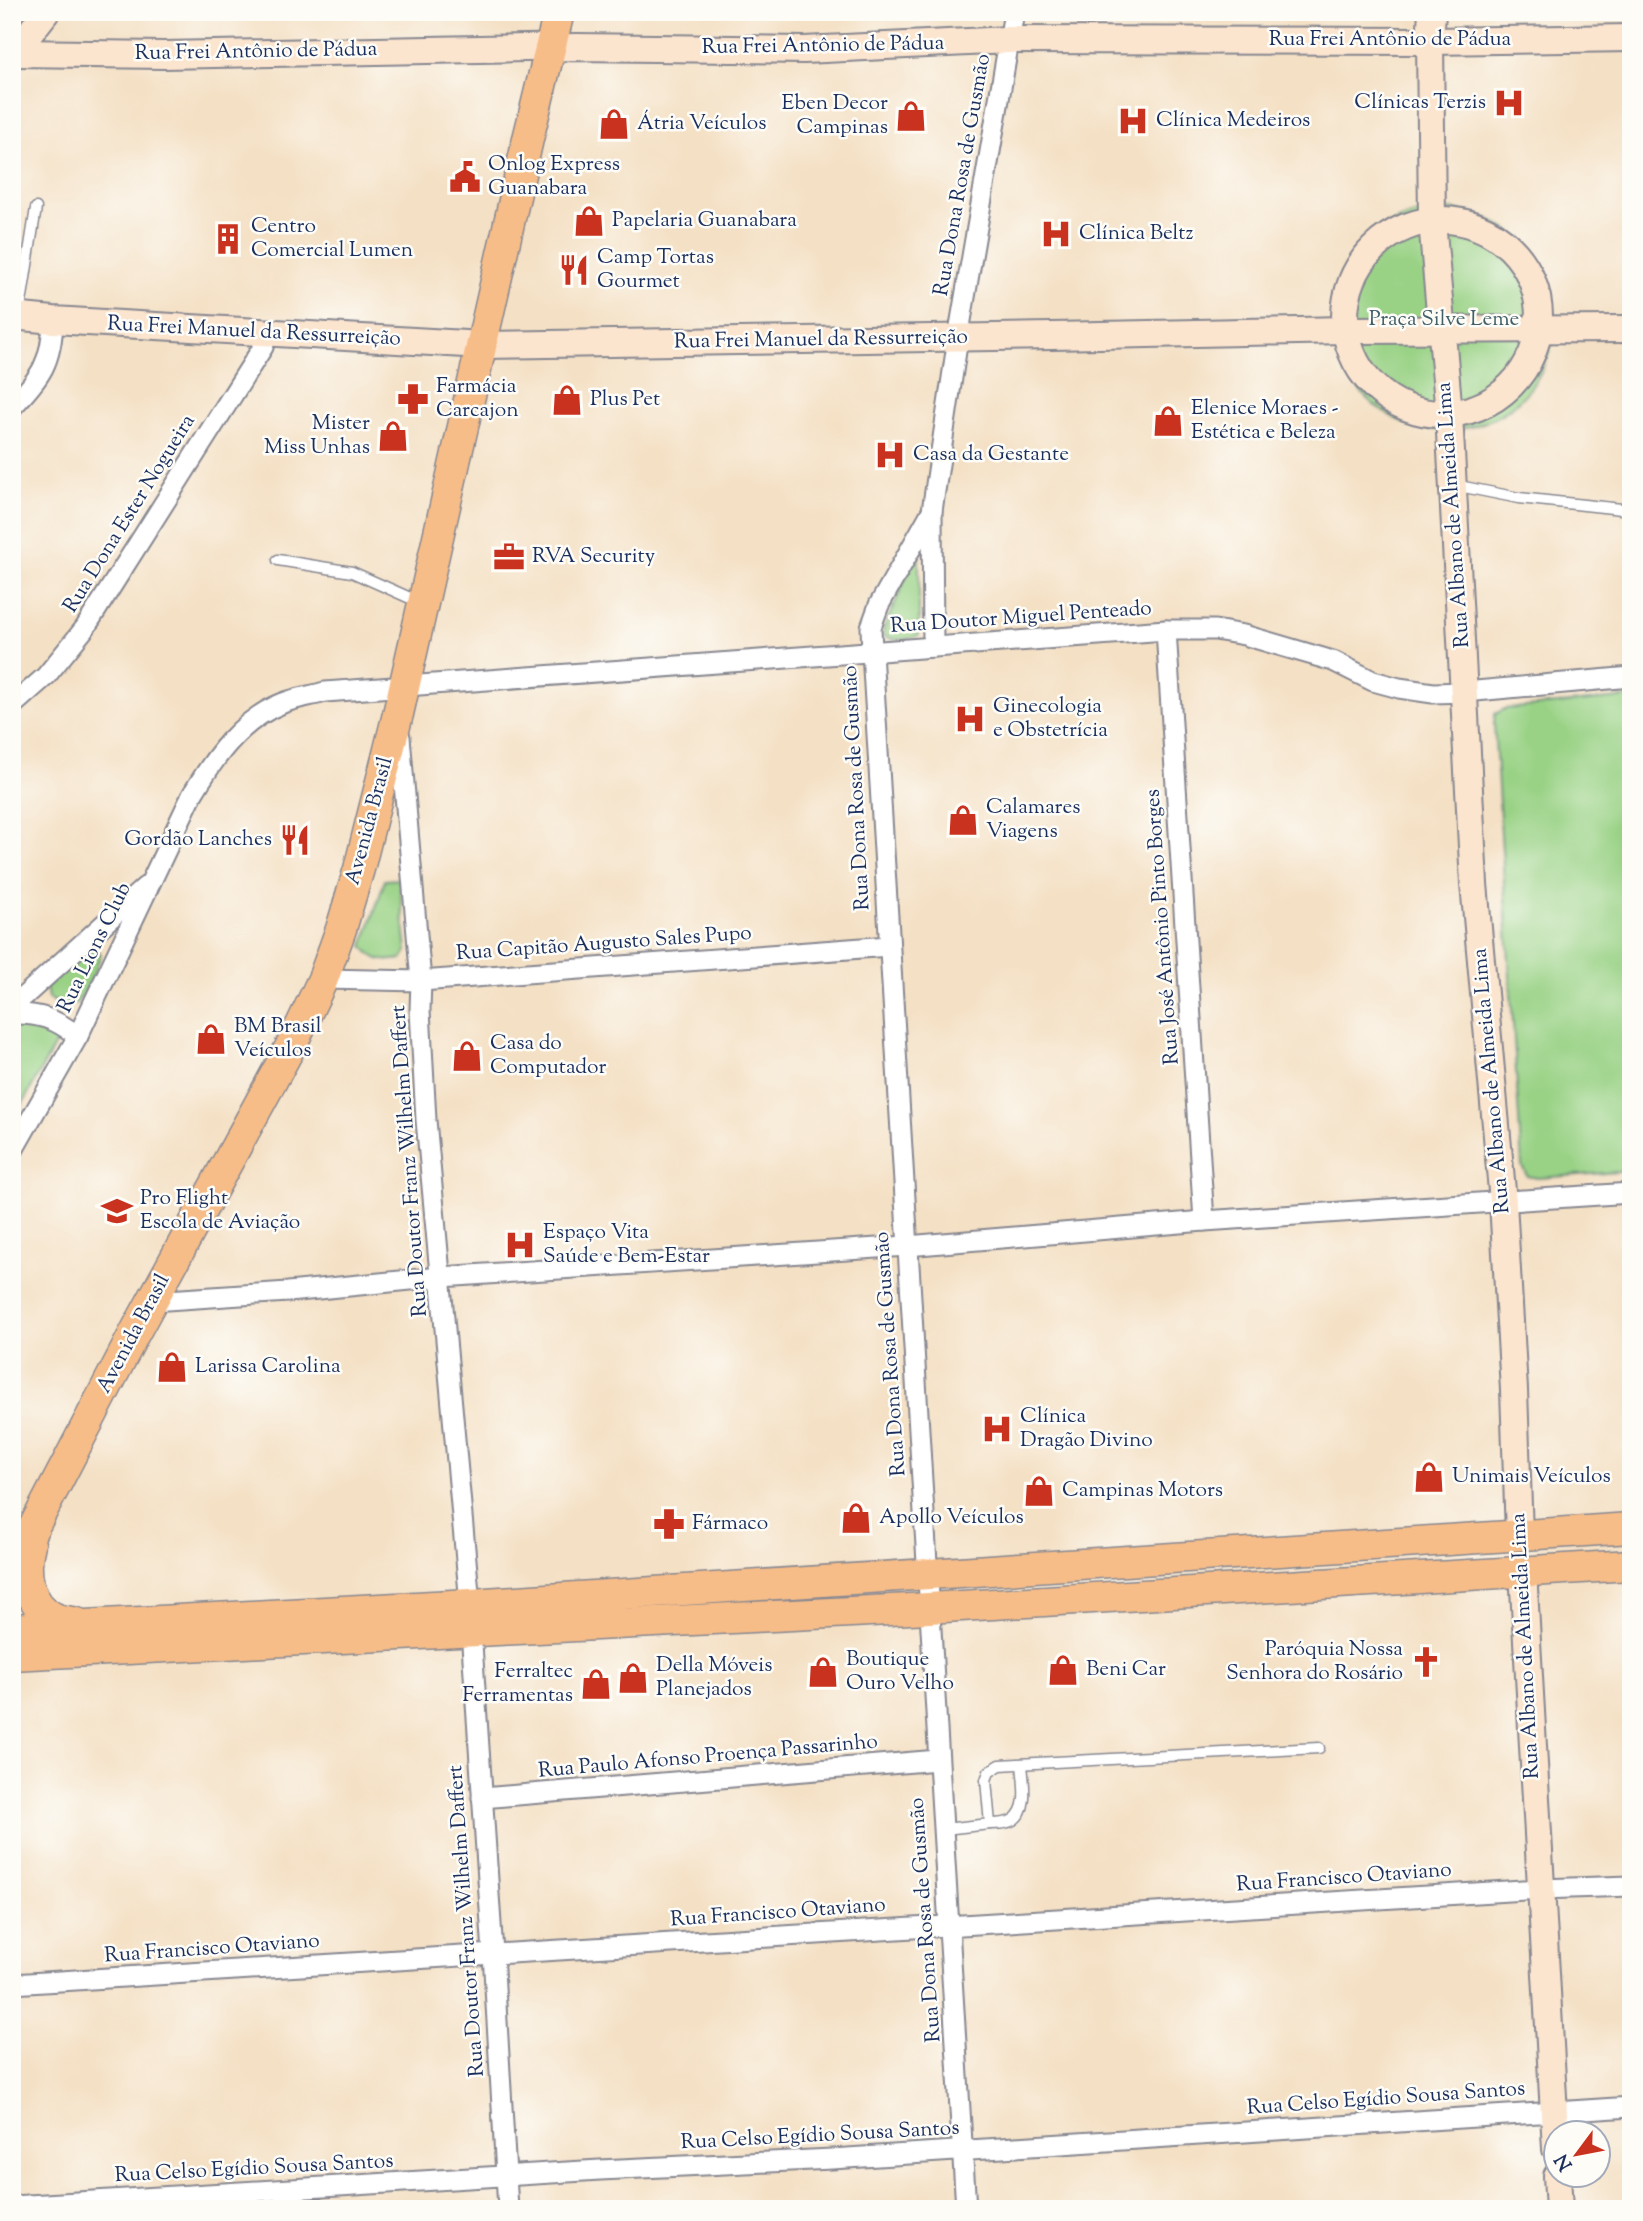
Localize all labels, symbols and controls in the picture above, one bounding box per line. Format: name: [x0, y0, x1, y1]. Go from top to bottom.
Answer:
street label: Rua Frei Antônio de Pádua: [1269, 25, 1512, 55]
street label: Rua Frei Antônio de Pádua: [701, 29, 945, 63]
street label: Rua Frei Antônio de Pádua: [134, 35, 378, 69]
street label: Rua Dona Rosa de Gusmão: [927, 52, 999, 298]
hospital icon: Clínicas Terzis: [1492, 86, 1526, 120]
place label: Clínicas Terzis: [1354, 88, 1486, 118]
place label: Eben Decor Campinas: [782, 89, 888, 143]
shop icon: Eben Decor Campinas: [894, 99, 928, 133]
hospital icon: Clínica Medeiros: [1116, 104, 1150, 138]
place label: Clínica Medeiros: [1156, 106, 1310, 136]
shop icon: Átria Veículos: [597, 107, 631, 141]
place label: Átria Veículos: [637, 109, 767, 139]
place label: Onlog Express Guanabara: [488, 150, 620, 204]
public building icon: Onlog Express Guanabara: [448, 160, 482, 194]
shop icon: Papelaria Guanabara: [572, 204, 606, 238]
place label: Papelaria Guanabara: [612, 206, 797, 236]
place label: Centro Comercial Lumen: [251, 212, 413, 266]
hospital icon: Clínica Beltz: [1039, 217, 1073, 251]
place label: Clínica Beltz: [1079, 219, 1193, 249]
building icon: Centro Comercial Lumen: [211, 222, 245, 256]
place label: Camp Tortas Gourmet: [597, 243, 714, 297]
restaurant icon: Camp Tortas Gourmet: [557, 253, 591, 287]
park label: Praça Silve Leme: [1369, 305, 1519, 335]
street label: Rua Frei Manuel da Ressurreição: [106, 309, 402, 355]
street label: Rua Frei Manuel da Ressurreição: [674, 322, 968, 358]
place label: Farmácia Carcajon: [436, 372, 519, 426]
street label: Rua Albano de Almeida Lima: [1430, 381, 1478, 649]
pharmacy icon: Farmácia Carcajon: [396, 382, 430, 416]
shop icon: Plus Pet: [550, 383, 584, 417]
place label: Plus Pet: [590, 385, 660, 415]
place label: Elenice Moraes - Estética e Beleza: [1191, 394, 1339, 448]
shop icon: Elenice Moraes - Estética e Beleza: [1151, 404, 1185, 438]
street label: Rua Dona Ester Nogueira: [57, 409, 204, 619]
place label: Mister Miss Unhas: [264, 409, 370, 463]
shop icon: Mister Miss Unhas: [376, 419, 410, 453]
hospital icon: Casa da Gestante: [873, 438, 907, 472]
place label: Casa da Gestante: [913, 440, 1069, 470]
office icon: RVA Security: [492, 540, 526, 574]
place label: RVA Security: [532, 542, 656, 572]
street label: Rua Doutor Miguel Penteado: [889, 594, 1153, 642]
street label: Rua Dona Rosa de Gusmão: [836, 665, 878, 911]
place label: Ginecologia e Obstetrícia: [993, 692, 1108, 746]
hospital icon: Ginecologia e Obstetrícia: [953, 702, 987, 736]
street label: Avenida Brasil: [339, 754, 402, 888]
street label: Rua José Antônio Pinto Borges: [1138, 788, 1188, 1066]
place label: Calamares Viagens: [986, 793, 1081, 847]
shop icon: Calamares Viagens: [946, 803, 980, 837]
restaurant icon: Gordão Lanches: [278, 823, 312, 857]
place label: Gordão Lanches: [124, 825, 272, 855]
street label: Rua Lions Club: [50, 878, 140, 1018]
street label: Rua Capitão Augusto Sales Pupo: [455, 919, 753, 969]
street label: Rua Albano de Almeida Lima: [1465, 947, 1519, 1215]
street label: Rua Doutor Franz Wilhelm Daffert: [384, 1004, 436, 1318]
place label: BM Brasil Veículos: [234, 1012, 322, 1066]
shop icon: BM Brasil Veículos: [194, 1022, 228, 1056]
place label: Casa do Computador: [490, 1029, 606, 1083]
shop icon: Casa do Computador: [450, 1039, 484, 1073]
place label: Pro Flight Escola de Aviação: [140, 1184, 300, 1238]
school or university icon: Pro Flight Escola de Aviação: [100, 1194, 134, 1228]
place label: Espaço Vita Saúde e Bem-Estar: [543, 1218, 710, 1272]
hospital icon: Espaço Vita Saúde e Bem-Estar: [503, 1228, 537, 1262]
street label: Rua Dona Rosa de Gusmão: [867, 1231, 915, 1477]
street label: Avenida Brasil: [90, 1269, 178, 1399]
shop icon: Larissa Carolina: [155, 1350, 189, 1384]
place label: Larissa Carolina: [195, 1352, 341, 1382]
place label: Clínica Dragão Divino: [1020, 1402, 1153, 1456]
hospital icon: Clínica Dragão Divino: [980, 1412, 1014, 1446]
shop icon: Unimais Veículos: [1412, 1460, 1446, 1494]
place label: Unimais Veículos: [1452, 1462, 1611, 1492]
shop icon: Campinas Motors: [1022, 1474, 1056, 1508]
place label: Campinas Motors: [1062, 1476, 1223, 1506]
shop icon: Apollo Veículos: [839, 1501, 873, 1535]
place label: Apollo Veículos: [879, 1503, 1024, 1533]
pharmacy icon: Fármaco: [652, 1507, 686, 1541]
place label: Fármaco: [692, 1509, 768, 1539]
street label: Rua Albano de Almeida Lima: [1504, 1512, 1548, 1780]
place label: Paróquia Nossa Senhora do Rosário: [1226, 1635, 1403, 1689]
place label: Boutique Ouro Velho: [846, 1645, 954, 1699]
church icon: Paróquia Nossa Senhora do Rosário: [1409, 1645, 1443, 1679]
place label: Della Móveis Planejados: [656, 1651, 772, 1705]
shop icon: Beni Car: [1046, 1653, 1080, 1687]
shop icon: Boutique Ouro Velho: [806, 1655, 840, 1689]
place label: Beni Car: [1086, 1655, 1166, 1685]
place label: Ferraltec Ferramentas: [462, 1657, 573, 1711]
shop icon: Della Móveis Planejados: [616, 1661, 650, 1695]
shop icon: Ferraltec Ferramentas: [579, 1667, 613, 1701]
street label: Rua Paulo Afonso Proença Passarinho: [537, 1727, 879, 1787]
street label: Rua Doutor Franz Wilhelm Daffert: [441, 1764, 493, 2078]
street label: Rua Dona Rosa de Gusmão: [902, 1797, 950, 2043]
street label: Rua Francisco Otaviano: [1235, 1856, 1453, 1900]
street label: Rua Francisco Otaviano: [669, 1891, 887, 1935]
street label: Rua Francisco Otaviano: [103, 1927, 321, 1971]
street label: Rua Celso Egídio Sousa Santos: [1246, 2074, 1526, 2124]
street label: Rua Celso Egídio Sousa Santos: [680, 2114, 960, 2158]
north arrow: [1542, 2120, 1612, 2190]
street label: Rua Celso Egídio Sousa Santos: [114, 2147, 394, 2191]
text: N: [1549, 2148, 1580, 2175]

